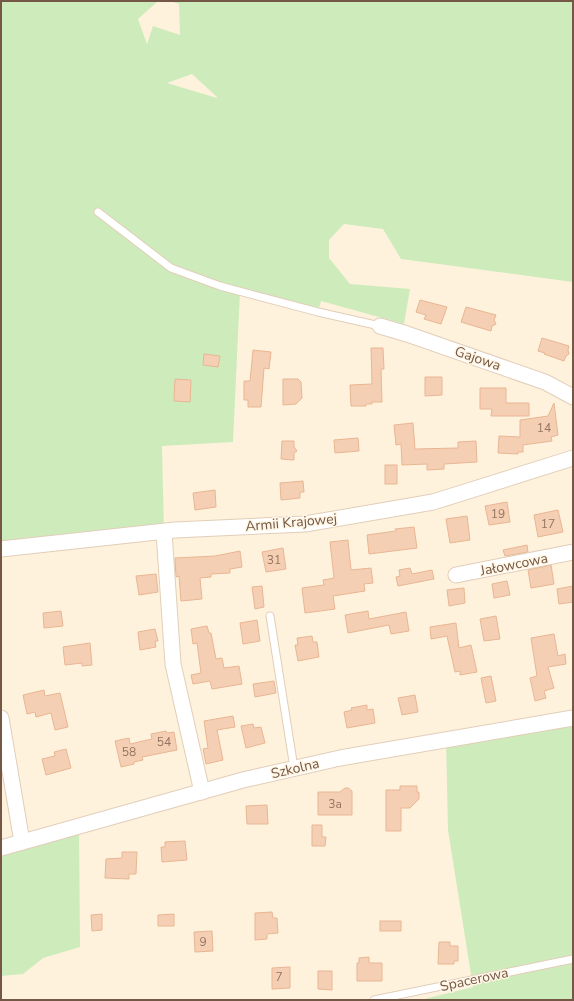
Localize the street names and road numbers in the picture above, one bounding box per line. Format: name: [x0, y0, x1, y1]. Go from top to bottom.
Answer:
street label: Gajowa: [452, 342, 503, 375]
street label: Armii Krajowej: [244, 509, 338, 536]
street label: Jałowcowa: [478, 549, 550, 581]
street label: Szkolna: [269, 754, 321, 783]
street label: Spacerowa: [438, 963, 510, 996]

